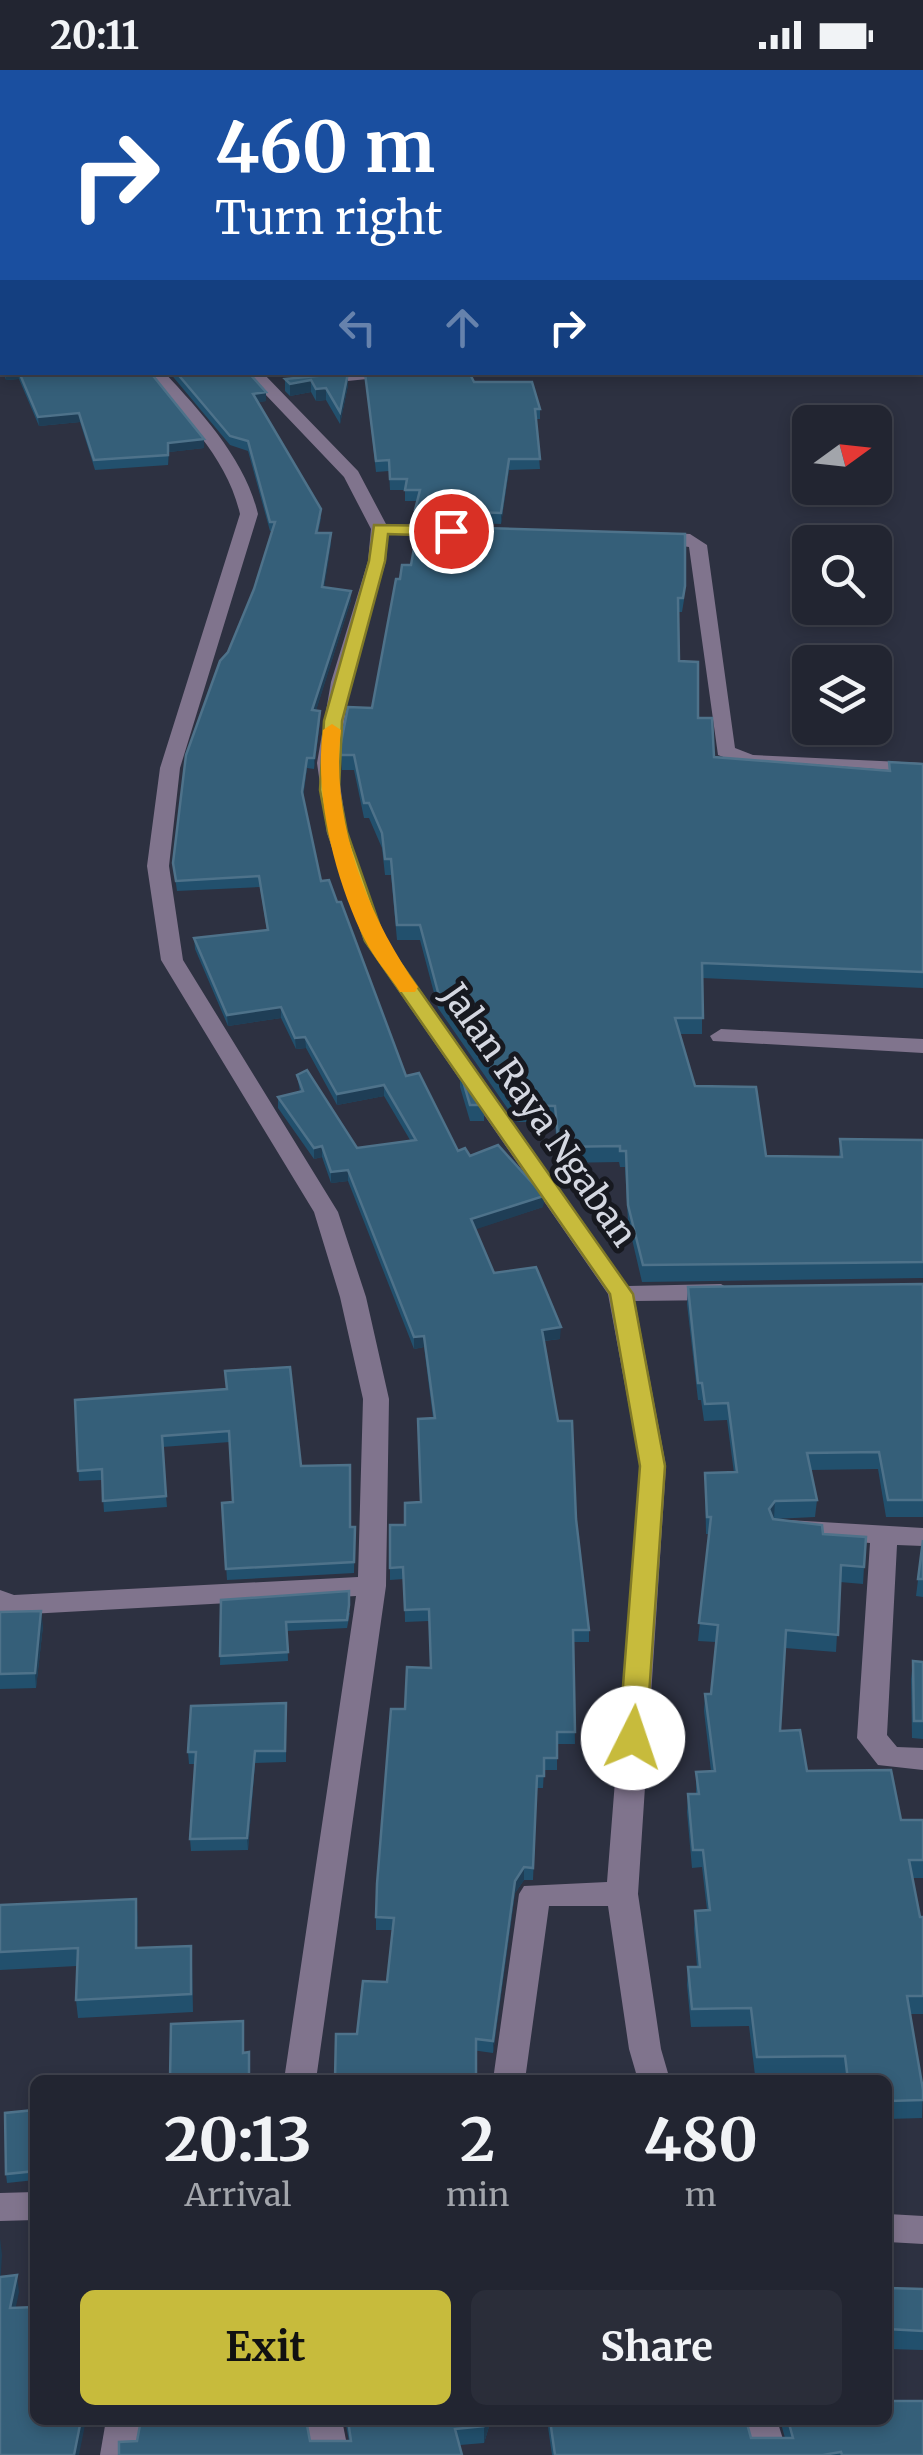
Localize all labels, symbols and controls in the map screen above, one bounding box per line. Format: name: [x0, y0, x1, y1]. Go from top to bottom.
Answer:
text: 20:11: [50, 12, 139, 59]
text: 460 m: [215, 103, 435, 191]
icon: right: [50, 110, 180, 240]
text: Turn right: [215, 190, 443, 246]
icon: left: [330, 300, 385, 355]
icon: ahead: [435, 300, 490, 355]
icon: right: [540, 300, 595, 355]
north arrow: [792, 405, 892, 505]
map controls: [792, 405, 892, 745]
pin: [409, 489, 494, 574]
icon: arrive: [424, 504, 479, 559]
button: search: [792, 525, 892, 625]
button: layers: [792, 645, 892, 745]
street label: Jalan Raya Ngaban: [431, 974, 646, 1255]
position arrow: [581, 1686, 685, 1790]
text: 20:13: [164, 2102, 312, 2177]
text: 2: [460, 2102, 495, 2177]
text: 480: [643, 2102, 758, 2177]
text: Arrival: [185, 2175, 291, 2215]
text: min: [446, 2175, 509, 2215]
text: m: [685, 2175, 717, 2215]
button: Exit: [80, 2290, 451, 2405]
button: Share: [471, 2290, 842, 2405]

